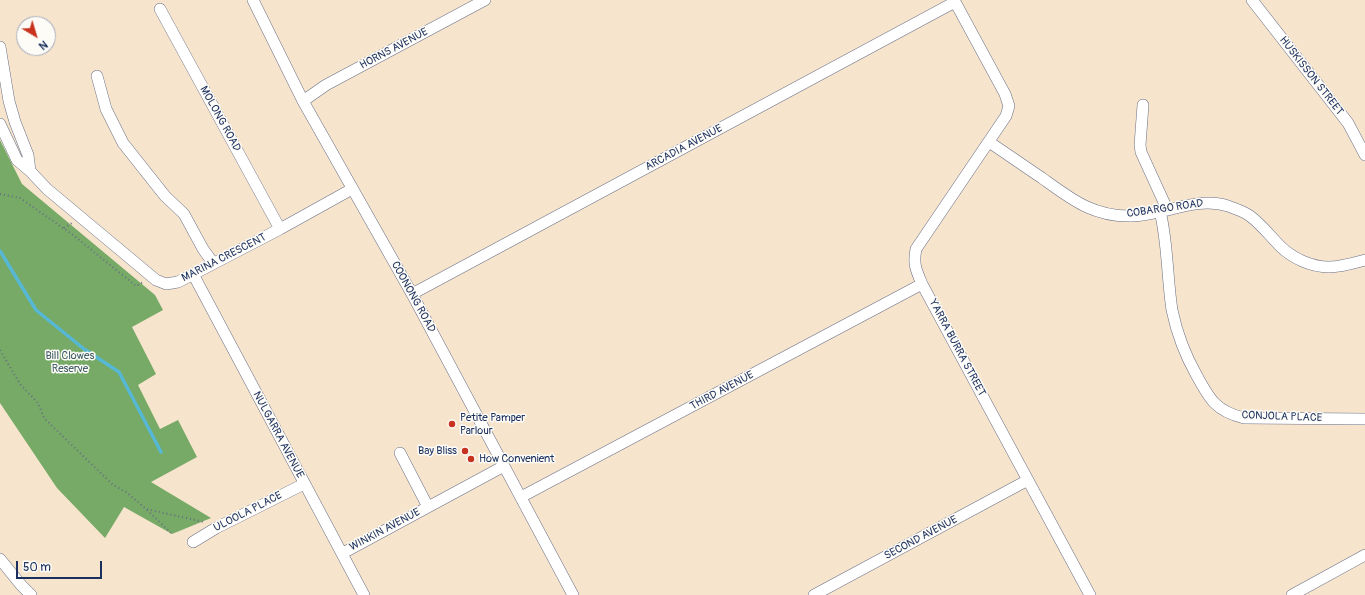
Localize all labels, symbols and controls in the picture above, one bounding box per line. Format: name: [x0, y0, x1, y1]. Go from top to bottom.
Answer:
north arrow: [16, 16, 56, 56]
street label: HORNS AVENUE: [358, 26, 430, 72]
street label: HUSKISSON STREET: [1276, 34, 1346, 118]
text: N: [36, 38, 50, 52]
street label: MOLONG ROAD: [197, 84, 243, 154]
street label: ARCADIA AVENUE: [643, 122, 725, 174]
street label: COBARGO ROAD: [1126, 197, 1204, 221]
street label: MARINA CRESCENT: [180, 231, 268, 285]
street label: COONONG ROAD: [388, 259, 438, 335]
street label: YARRA BURRA STREET: [926, 297, 988, 399]
park label: Bill Clowes Reserve: [46, 349, 94, 375]
street label: THIRD AVENUE: [688, 369, 756, 413]
street label: NULGARRA AVENUE: [250, 389, 306, 481]
street label: CONJOLA PLACE: [1241, 409, 1323, 425]
place label: Petite Pamper Parlour: [460, 411, 525, 437]
marker: Petite Pamper Parlour: [447, 419, 457, 429]
place label: Bay Bliss: [418, 444, 457, 458]
marker: Bay Bliss: [460, 446, 470, 456]
place label: How Convenient: [479, 452, 554, 466]
marker: How Convenient: [466, 454, 476, 464]
street label: ULOOLA PLACE: [212, 489, 284, 535]
street label: WINKIN AVENUE: [347, 506, 423, 554]
street label: SECOND AVENUE: [882, 513, 960, 563]
scale bar: [18, 553, 104, 579]
text: 50 m: [23, 560, 51, 575]

